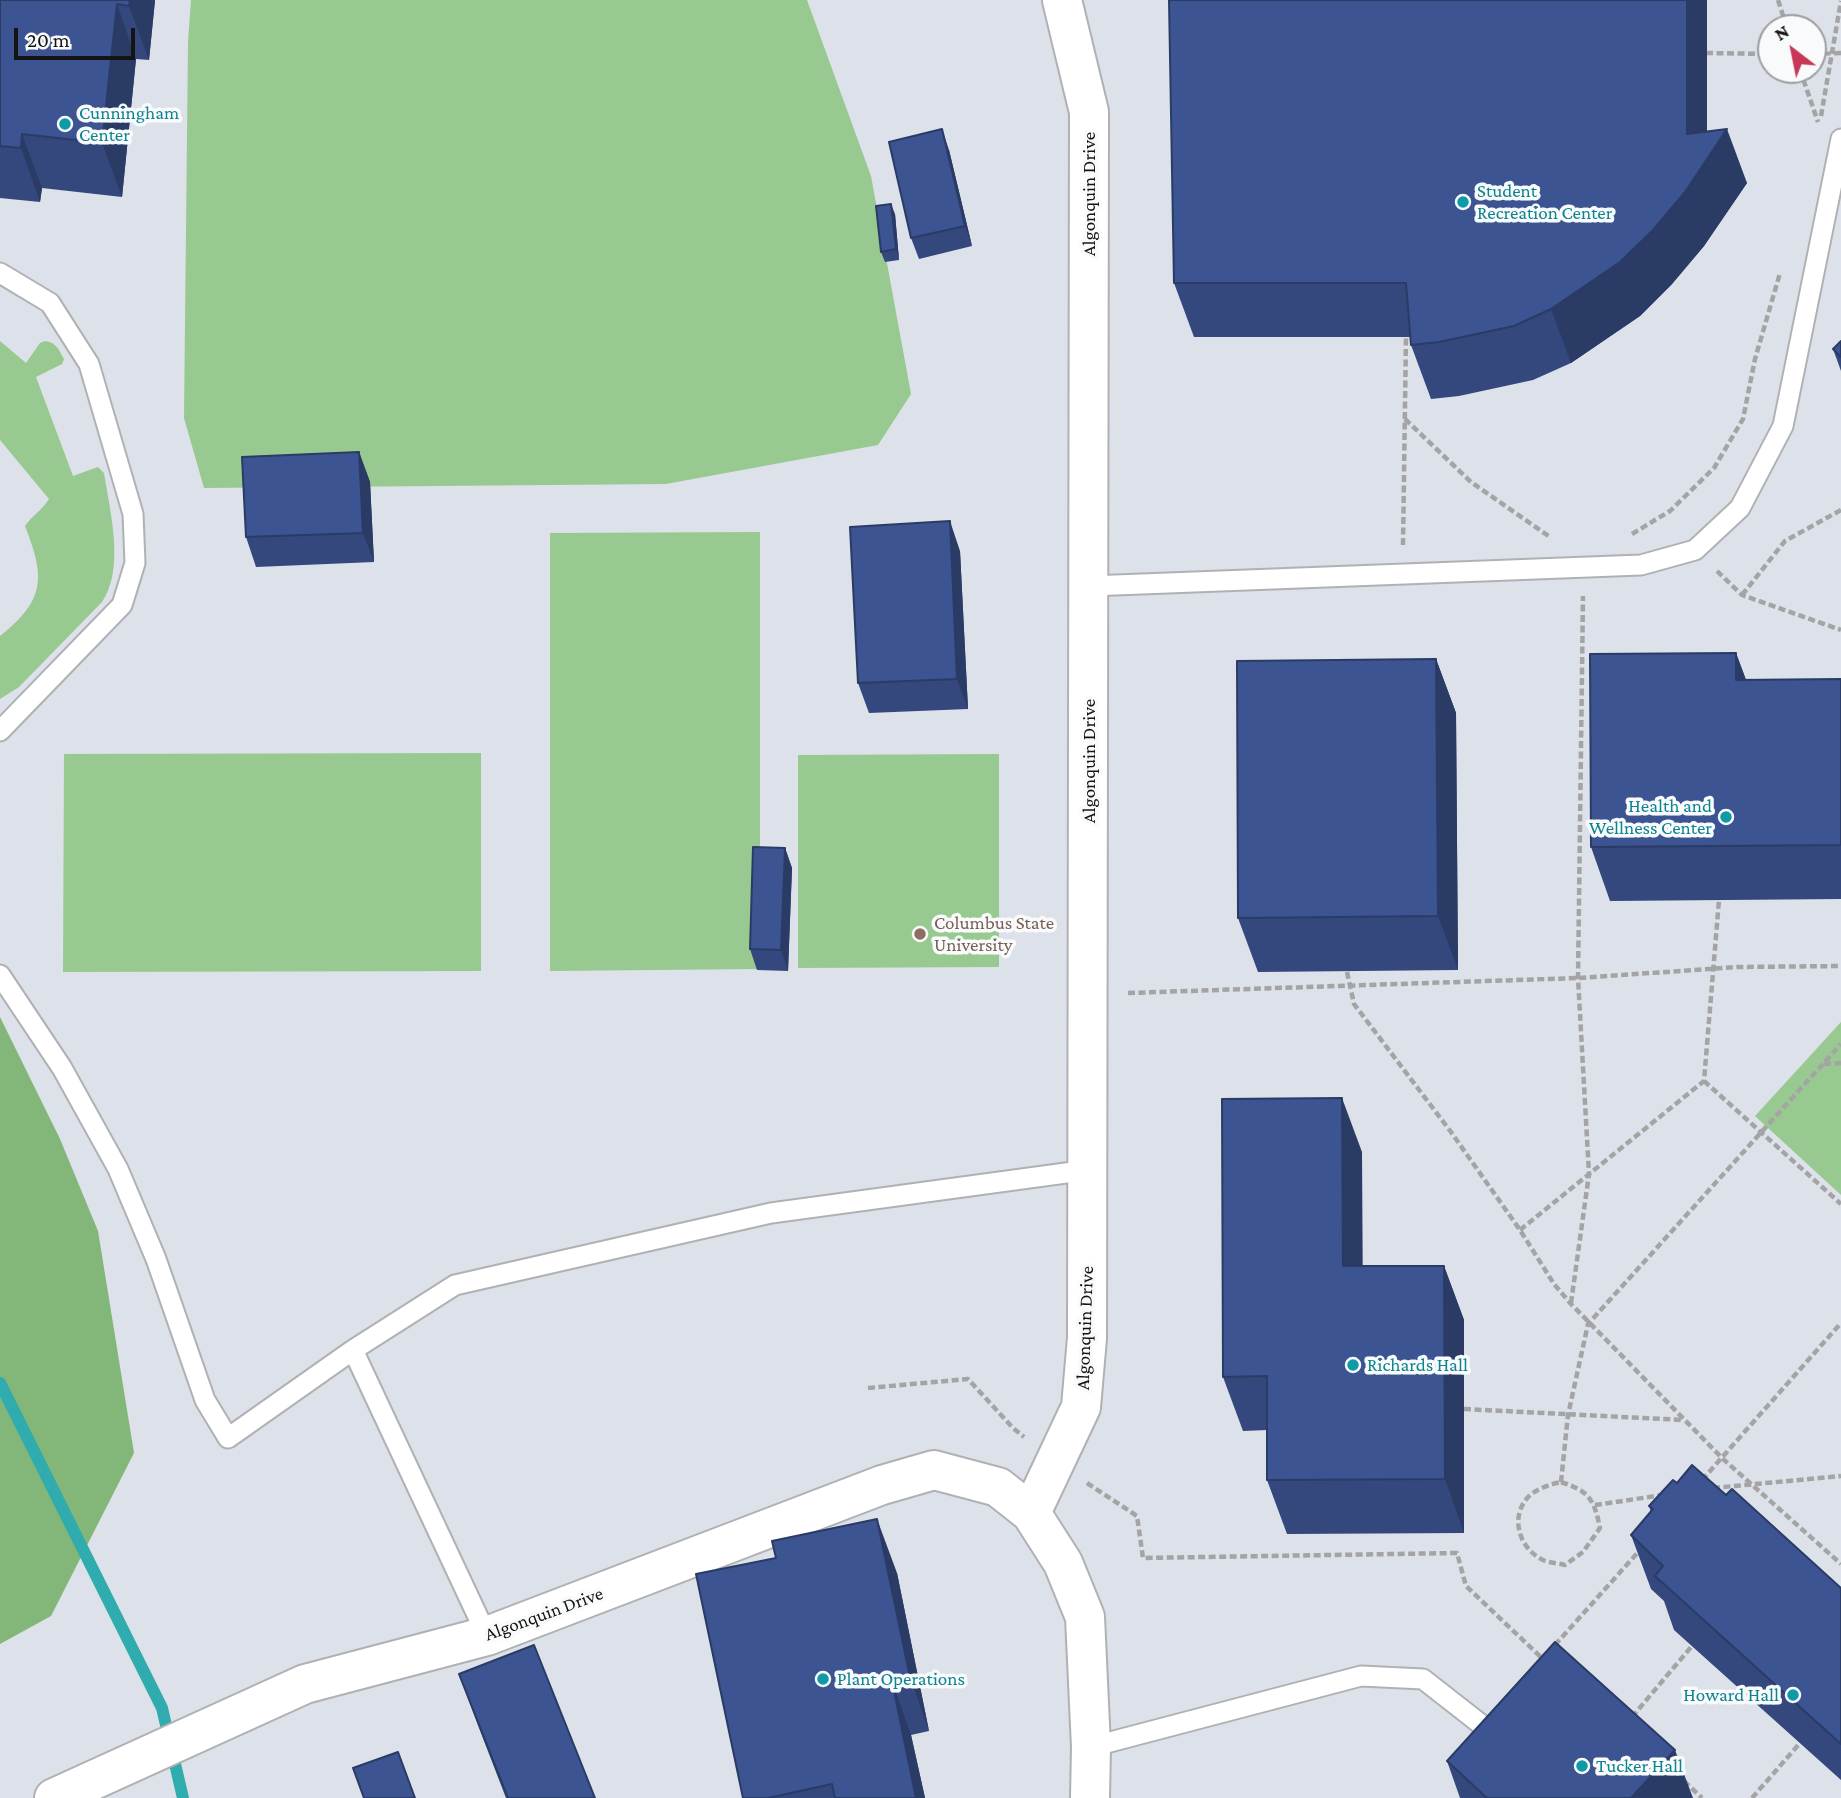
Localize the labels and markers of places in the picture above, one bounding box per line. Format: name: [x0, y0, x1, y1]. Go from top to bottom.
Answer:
place label: Cunningham Center: [79, 102, 179, 146]
marker: Cunningham Center: [57, 116, 73, 132]
place label: Student Recreation Center: [1477, 180, 1612, 224]
marker: Student Recreation Center: [1455, 194, 1471, 210]
place label: Health and Wellness Center: [1589, 795, 1712, 839]
marker: Health and Wellness Center: [1718, 809, 1734, 825]
place label: Columbus State University: [934, 912, 1054, 956]
marker: Columbus State University: [912, 926, 928, 942]
place label: Richards Hall: [1367, 1354, 1468, 1376]
marker: Richards Hall: [1345, 1357, 1361, 1373]
place label: Plant Operations: [837, 1668, 965, 1690]
marker: Plant Operations: [815, 1671, 831, 1687]
place label: Howard Hall: [1683, 1684, 1779, 1706]
marker: Howard Hall: [1785, 1687, 1801, 1703]
place label: Tucker Hall: [1596, 1755, 1683, 1777]
marker: Tucker Hall: [1574, 1758, 1590, 1774]

